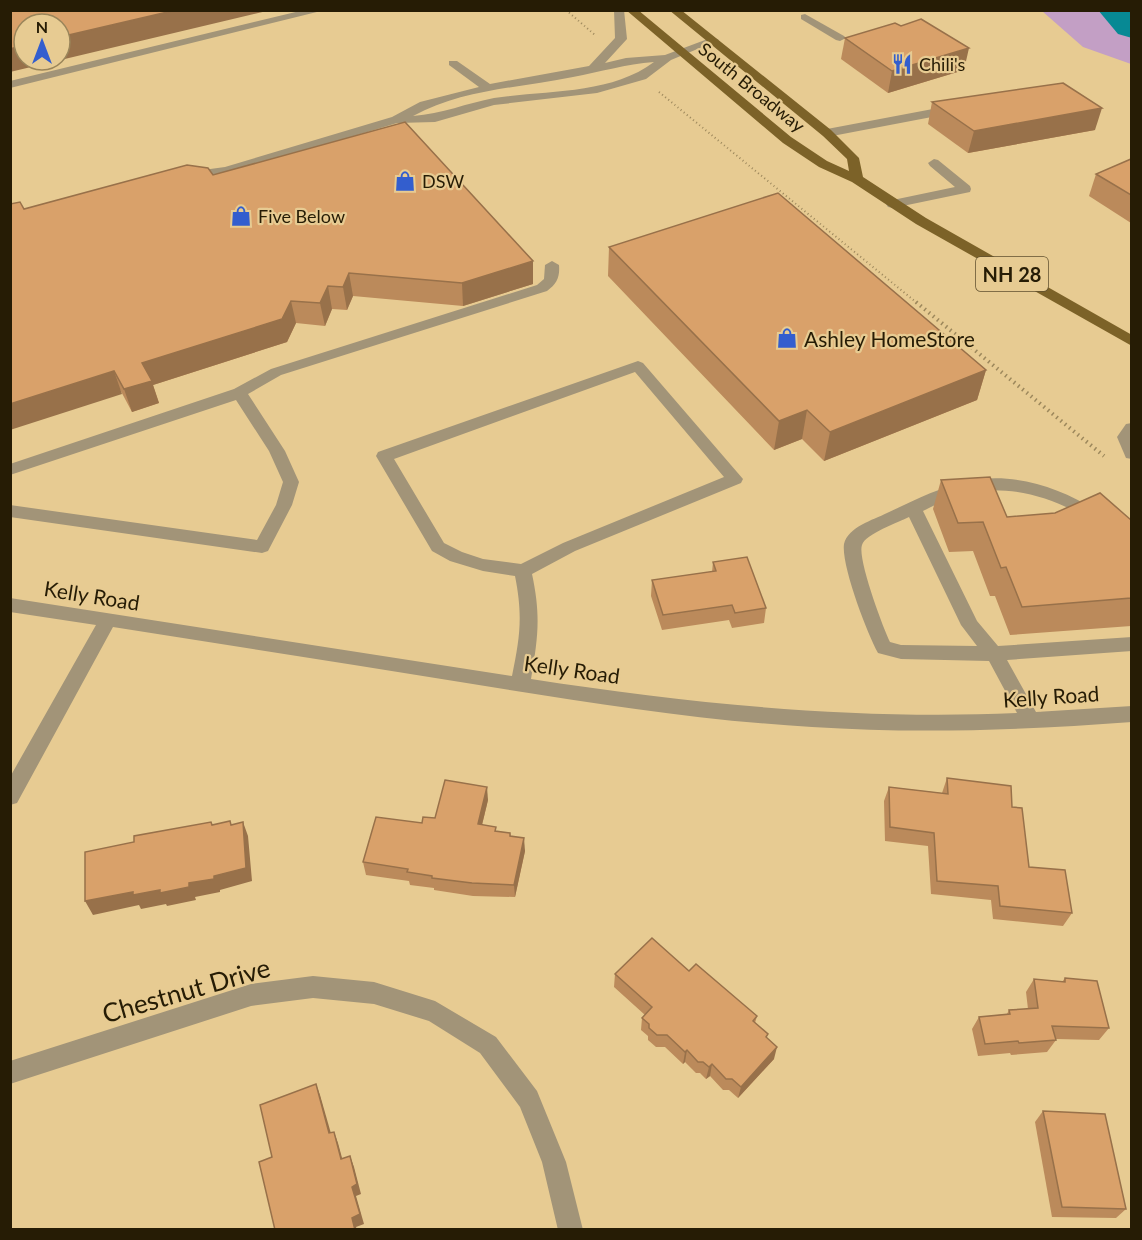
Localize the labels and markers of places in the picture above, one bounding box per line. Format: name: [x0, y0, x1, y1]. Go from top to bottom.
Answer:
restaurant icon: Chili's: [890, 52, 914, 76]
place label: Chili's: [919, 53, 965, 75]
shop icon: DSW: [393, 169, 417, 193]
place label: DSW: [422, 170, 464, 192]
shop icon: Five Below: [229, 204, 253, 228]
place label: Five Below: [258, 205, 345, 227]
shop icon: Ashley HomeStore: [775, 326, 799, 350]
place label: Ashley HomeStore: [804, 326, 975, 351]

